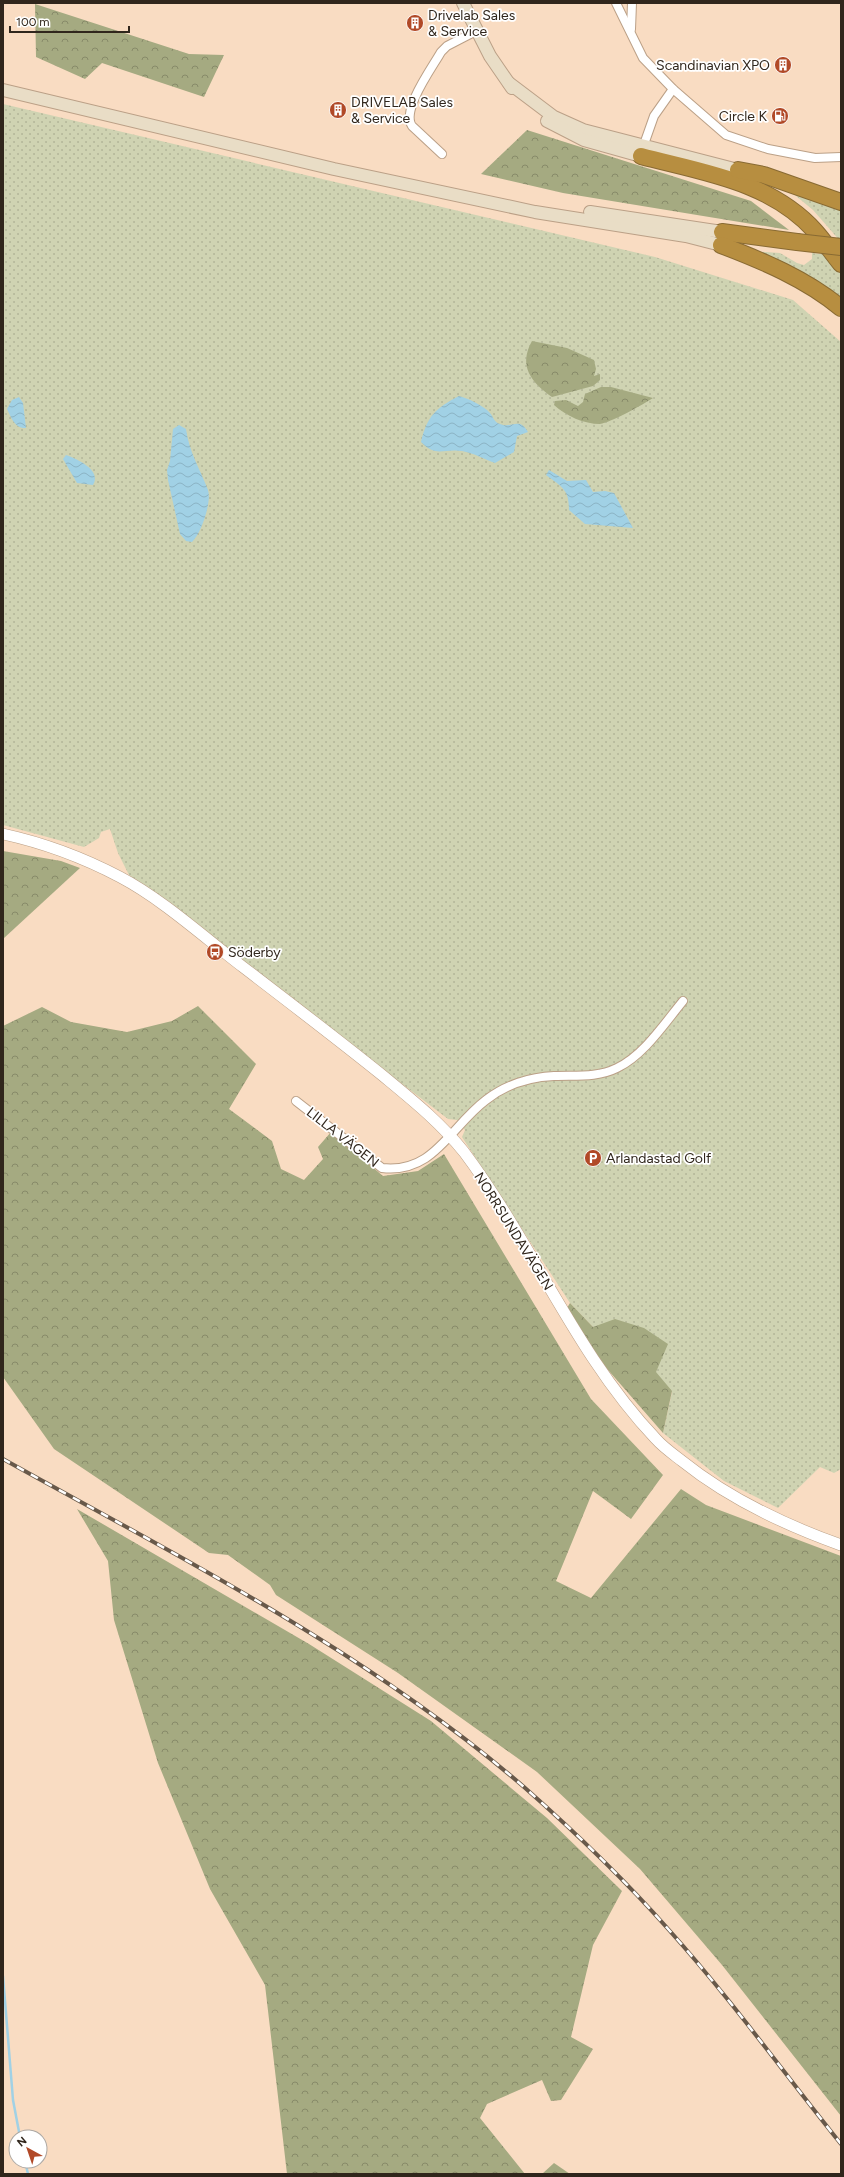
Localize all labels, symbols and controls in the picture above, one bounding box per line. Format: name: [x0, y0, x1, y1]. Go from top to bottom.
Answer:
place label: Drivelab Sales & Service: [428, 7, 515, 40]
scale bar: [10, 8, 129, 34]
building icon: Drivelab Sales & Service: [405, 13, 425, 33]
text: 100 m: [16, 15, 50, 29]
building icon: Scandinavian XPO: [773, 55, 793, 75]
place label: Scandinavian XPO: [656, 57, 770, 74]
place label: DRIVELAB Sales & Service: [351, 94, 453, 127]
building icon: DRIVELAB Sales & Service: [328, 100, 348, 120]
fuel station icon: Circle K: [770, 106, 790, 126]
place label: Circle K: [719, 108, 767, 125]
bus stop icon: Söderby: [205, 942, 225, 962]
place label: Söderby: [228, 944, 281, 961]
street label: LILLA VÄGEN: [303, 1104, 382, 1171]
parking icon: Arlandastad Golf: [583, 1148, 603, 1168]
place label: Arlandastad Golf: [606, 1150, 712, 1167]
street label: NORRSUNDAVÄGEN: [470, 1169, 557, 1293]
north arrow: [8, 2129, 48, 2169]
text: N: [14, 2134, 29, 2149]

